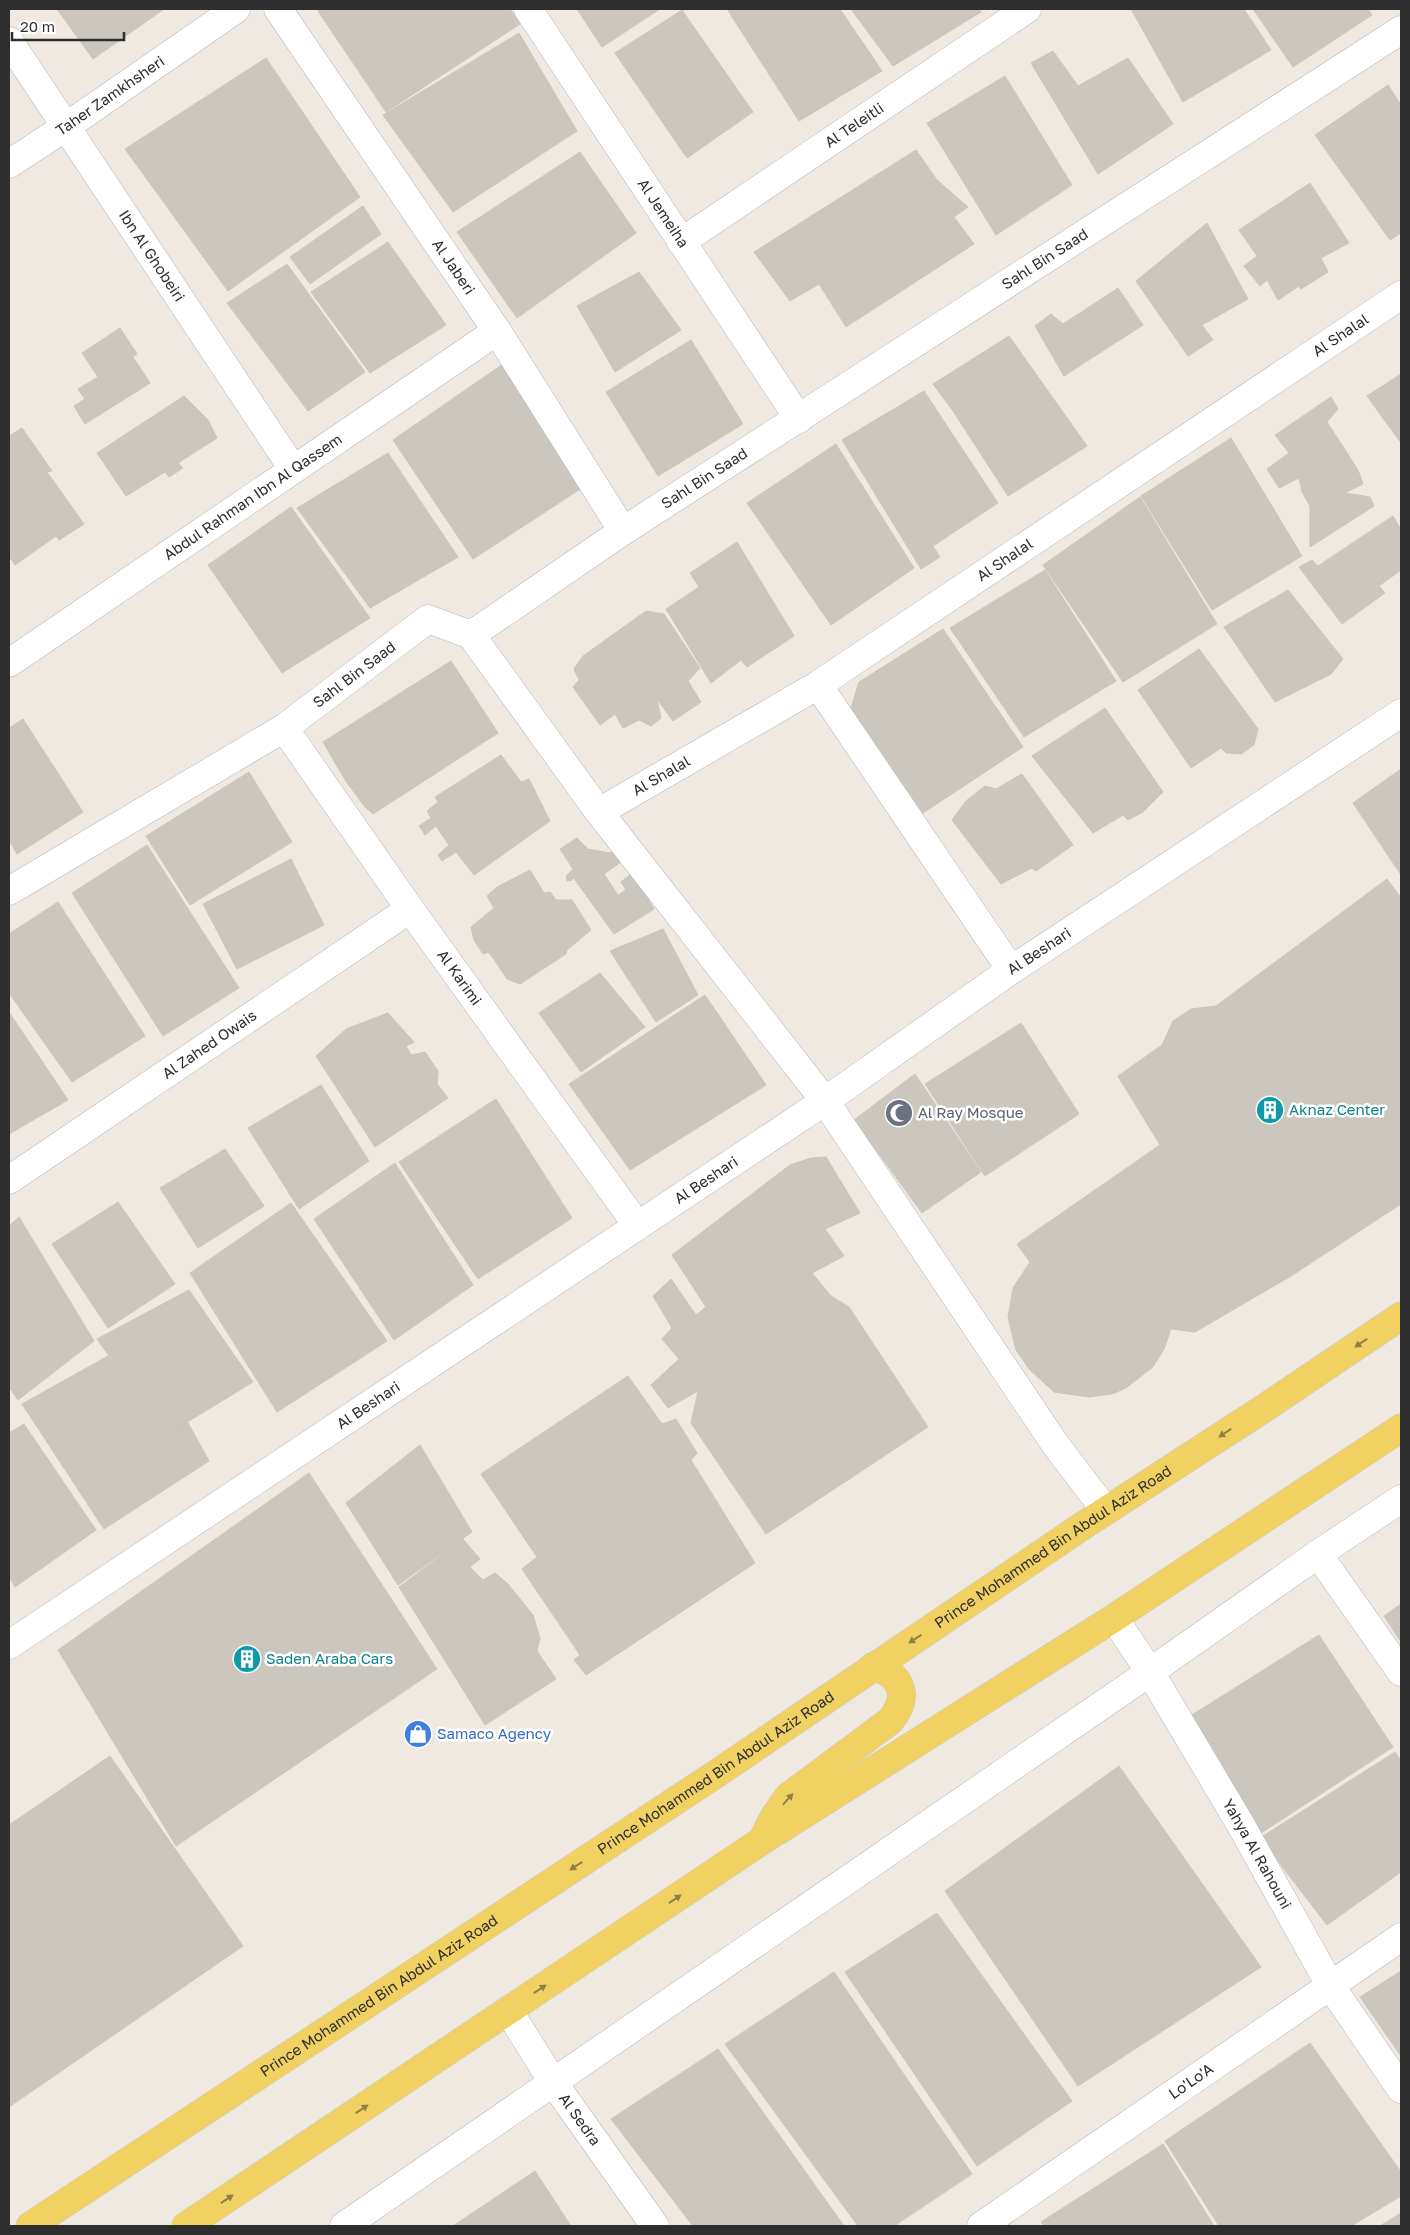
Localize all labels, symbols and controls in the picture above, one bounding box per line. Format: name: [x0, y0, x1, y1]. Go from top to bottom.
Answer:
scale bar: [12, 10, 125, 42]
text: 20 m: [20, 17, 55, 35]
street label: Taher Zamkhsheri: [52, 51, 168, 139]
street label: Al Teleitli: [821, 98, 887, 151]
street label: Al Jemeiha: [635, 175, 693, 251]
street label: Ibn Al Ghobeiri: [116, 206, 189, 305]
street label: Sahl Bin Saad: [998, 224, 1091, 293]
street label: Al Jaberi: [429, 235, 479, 298]
street label: Al Shalal: [1309, 309, 1372, 360]
street label: Abdul Rahman Ibn Al Qassem: [160, 429, 345, 563]
street label: Sahl Bin Saad: [657, 443, 750, 512]
street label: Al Shalal: [973, 534, 1036, 584]
street label: Sahl Bin Saad: [309, 637, 399, 711]
street label: Al Shalal: [629, 751, 693, 799]
street label: Al Beshari: [1003, 923, 1074, 978]
street label: Al Karimi: [434, 946, 486, 1008]
street label: Al Zahed Owais: [158, 1005, 260, 1082]
building icon: Aknaz Center: [1255, 1095, 1285, 1125]
mosque icon: Al Ray Mosque: [884, 1098, 914, 1128]
place label: Aknaz Center: [1289, 1100, 1385, 1118]
place label: Al Ray Mosque: [918, 1103, 1024, 1121]
street label: Al Beshari: [670, 1152, 741, 1207]
one-way arrow: [1354, 1338, 1368, 1348]
street label: Al Beshari: [333, 1377, 403, 1432]
one-way arrow: [1219, 1429, 1232, 1438]
street label: Prince Mohammed Bin Abdul Aziz Road: [931, 1461, 1174, 1632]
one-way arrow: [908, 1634, 922, 1644]
building icon: Saden Araba Cars: [232, 1644, 262, 1674]
place label: Saden Araba Cars: [266, 1649, 393, 1667]
street label: Prince Mohammed Bin Abdul Aziz Road: [594, 1687, 837, 1858]
shop icon: Samaco Agency: [403, 1719, 433, 1749]
place label: Samaco Agency: [437, 1724, 552, 1742]
one-way arrow: [782, 1793, 794, 1805]
street label: Yahya Al Rahouni: [1219, 1795, 1296, 1912]
one-way arrow: [570, 1861, 583, 1871]
one-way arrow: [669, 1894, 682, 1904]
street label: Prince Mohammed Bin Abdul Aziz Road: [256, 1910, 501, 2080]
one-way arrow: [533, 1984, 547, 1993]
street label: Lo'Lo'A: [1165, 2059, 1216, 2102]
street label: Al Sedra: [556, 2089, 605, 2149]
one-way arrow: [355, 2104, 368, 2114]
one-way arrow: [220, 2194, 233, 2204]

